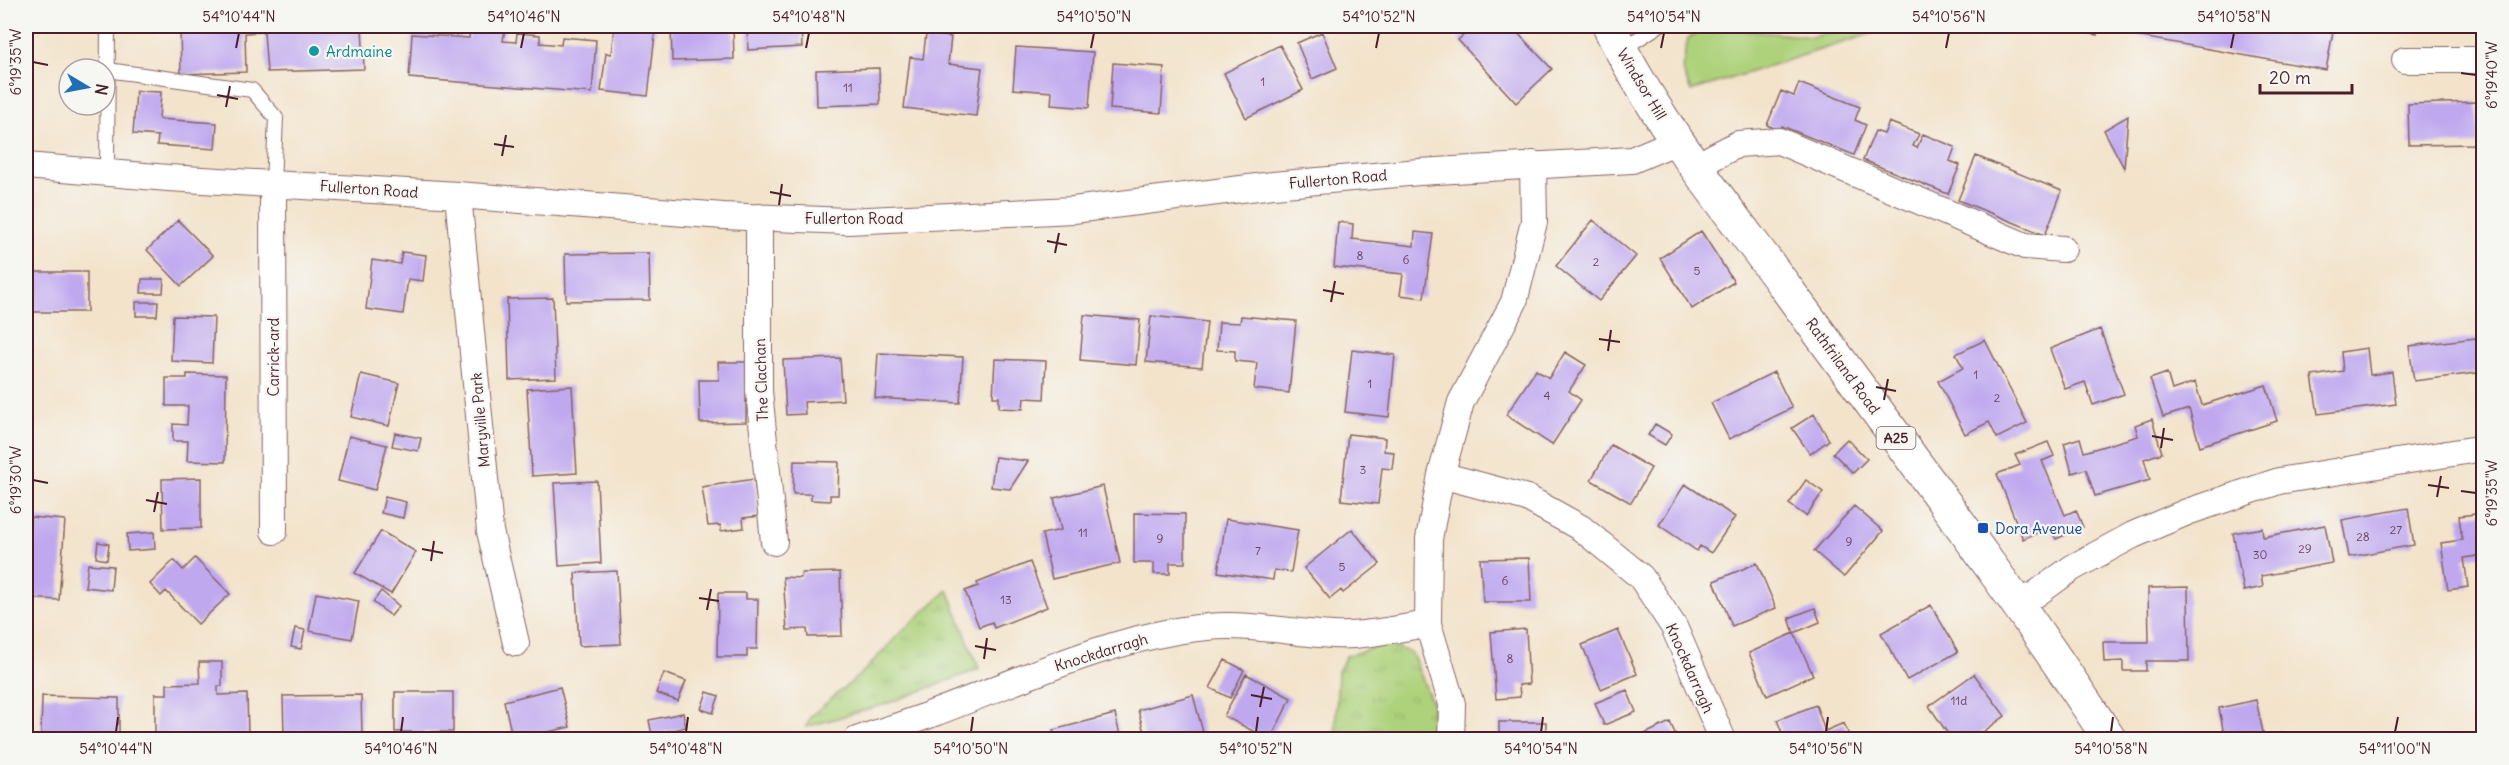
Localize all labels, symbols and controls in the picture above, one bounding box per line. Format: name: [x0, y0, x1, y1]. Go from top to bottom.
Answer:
text: 54°10'44"N: [202, 7, 276, 26]
text: 54°10'46"N: [487, 7, 561, 26]
text: 54°10'48"N: [772, 7, 846, 26]
text: 54°10'50"N: [1057, 7, 1131, 26]
text: 54°10'52"N: [1342, 7, 1416, 26]
text: 54°10'54"N: [1627, 7, 1701, 26]
text: 54°10'56"N: [1912, 7, 1986, 26]
text: 54°10'58"N: [2197, 7, 2271, 26]
text: 6°19'35"W: [6, 28, 25, 96]
text: 6°19'40"W: [2482, 41, 2501, 109]
place label: Ardmaine: [326, 42, 392, 61]
marker: Ardmaine: [307, 44, 321, 58]
street label: Windsor Hill: [1613, 45, 1671, 123]
north arrow: [57, 57, 117, 117]
scale bar: [2260, 57, 2352, 95]
text: 20 m: [2269, 66, 2311, 89]
house number: 1: [1261, 74, 1265, 89]
house number: 11: [843, 80, 853, 95]
text: N: [91, 82, 113, 97]
street label: Fullerton Road: [1288, 165, 1388, 193]
street label: Fullerton Road: [319, 176, 419, 202]
street label: Fullerton Road: [805, 209, 903, 228]
house number: 8: [1357, 248, 1364, 263]
house number: 6: [1403, 252, 1410, 267]
house number: 2: [1593, 254, 1600, 269]
house number: 5: [1694, 263, 1701, 278]
street label: Rathfriland Road: [1802, 314, 1884, 418]
street label: Carrick-ard: [264, 317, 283, 396]
street label: The Clachan: [750, 338, 772, 422]
house number: 1: [1974, 367, 1978, 382]
street label: Maryville Park: [466, 371, 494, 468]
house number: 1: [1368, 376, 1372, 391]
house number: 4: [1544, 388, 1551, 403]
house number: 2: [1994, 390, 2001, 405]
road number: A25: [1876, 427, 1916, 449]
text: 6°19'30"W: [6, 446, 25, 514]
text: 6°19'35"W: [2482, 459, 2501, 527]
house number: 3: [1360, 462, 1367, 477]
place label: Dora Avenue: [1995, 519, 2082, 538]
marker: Dora Avenue: [1976, 521, 1990, 535]
house number: 27: [2390, 522, 2402, 537]
house number: 11: [1078, 525, 1088, 540]
house number: 28: [2356, 529, 2370, 544]
house number: 9: [1157, 531, 1164, 546]
house number: 9: [1846, 534, 1853, 549]
house number: 29: [2298, 541, 2312, 556]
house number: 7: [1255, 543, 1261, 558]
house number: 30: [2253, 547, 2267, 562]
house number: 5: [1339, 559, 1346, 574]
house number: 6: [1502, 573, 1509, 588]
house number: 13: [1000, 592, 1012, 607]
street label: Knockdarragh: [1662, 620, 1718, 716]
street label: Knockdarragh: [1052, 629, 1150, 675]
house number: 8: [1507, 651, 1514, 666]
house number: 11d: [1951, 693, 1967, 708]
text: 54°10'44"N: [79, 739, 153, 758]
text: 54°10'46"N: [364, 739, 438, 758]
text: 54°10'48"N: [649, 739, 723, 758]
text: 54°10'50"N: [934, 739, 1008, 758]
text: 54°10'52"N: [1219, 739, 1293, 758]
text: 54°10'54"N: [1504, 739, 1578, 758]
text: 54°10'56"N: [1789, 739, 1863, 758]
text: 54°10'58"N: [2074, 739, 2148, 758]
text: 54°11'00"N: [2359, 739, 2431, 758]

